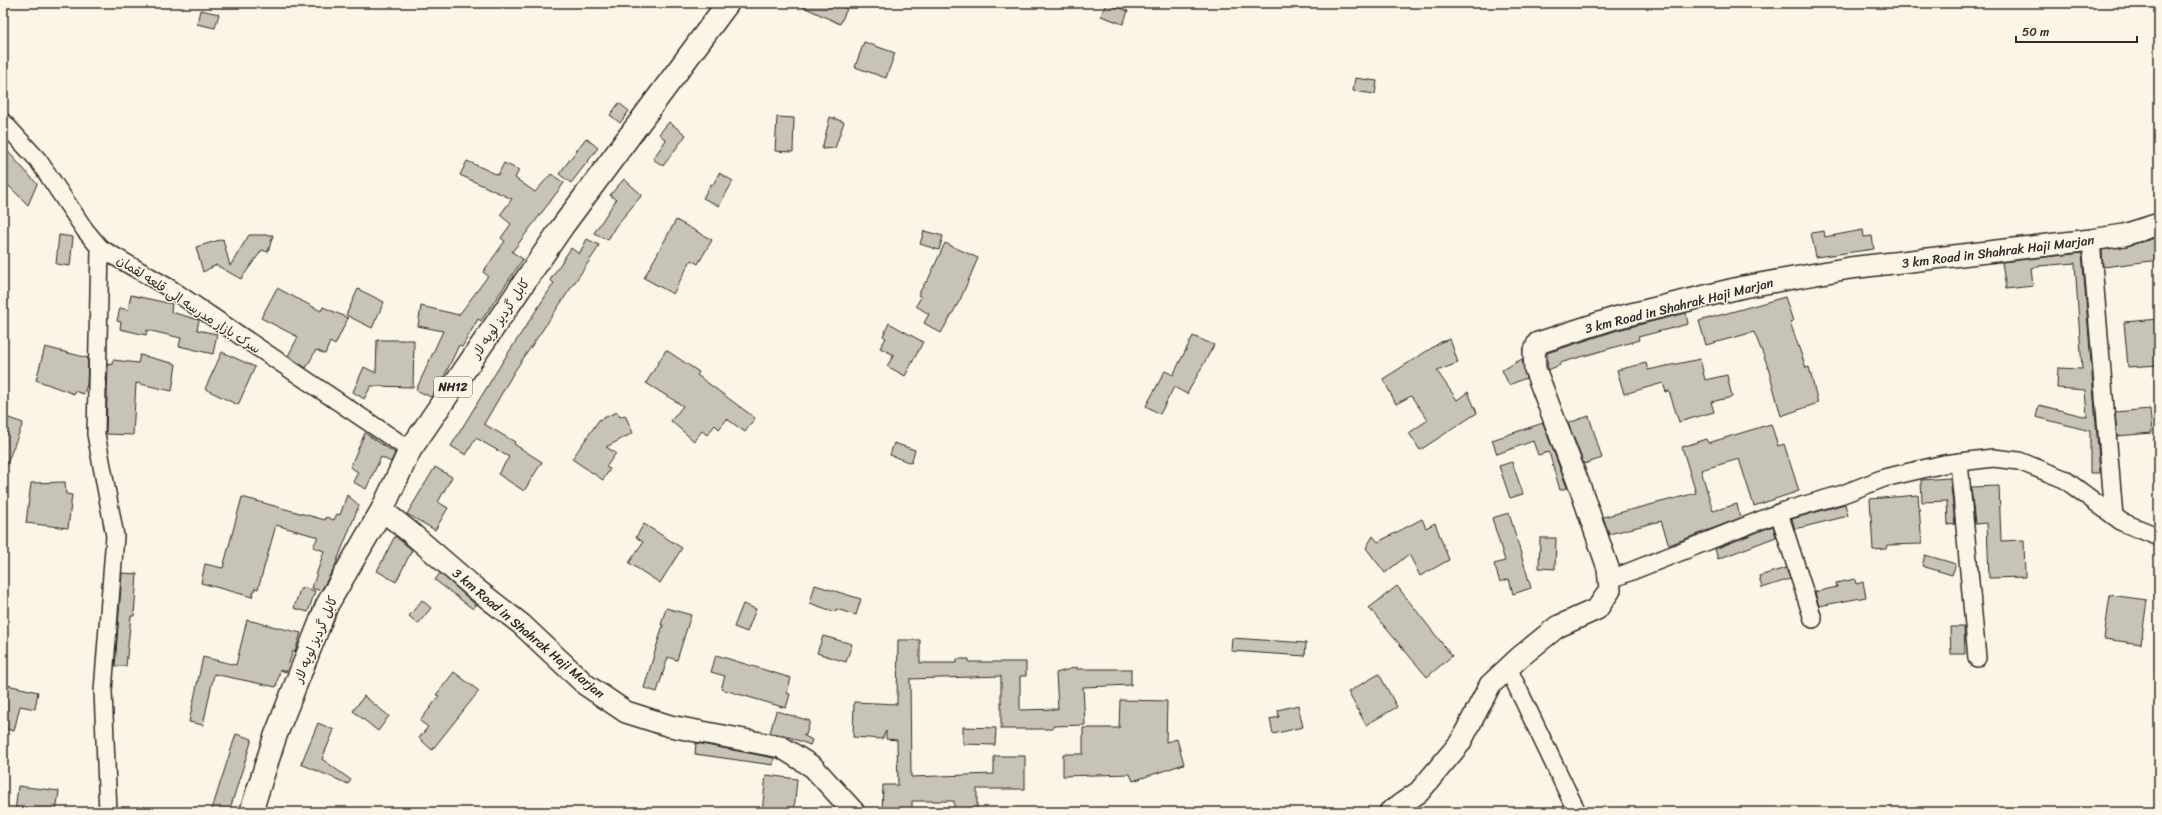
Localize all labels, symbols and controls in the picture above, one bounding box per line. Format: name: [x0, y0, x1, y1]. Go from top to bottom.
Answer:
scale bar: [2016, 18, 2137, 44]
text: 50 m: [2022, 21, 2049, 43]
street label: 3 km Road in Shahrak Haji Marjan: [1901, 228, 2096, 275]
street label: سرک بازار مدرسه الی قلعه لقمان: [112, 249, 266, 360]
street label: 3 km Road in Shahrak Haji Marjan: [1582, 271, 1776, 340]
street label: کابل گردیز لویه لار: [464, 273, 536, 364]
road number: NH12: [434, 377, 472, 397]
street label: 3 km Road in Shahrak Haji Marjan: [447, 562, 610, 704]
street label: کابل گردیز لویه لار: [286, 592, 344, 687]

